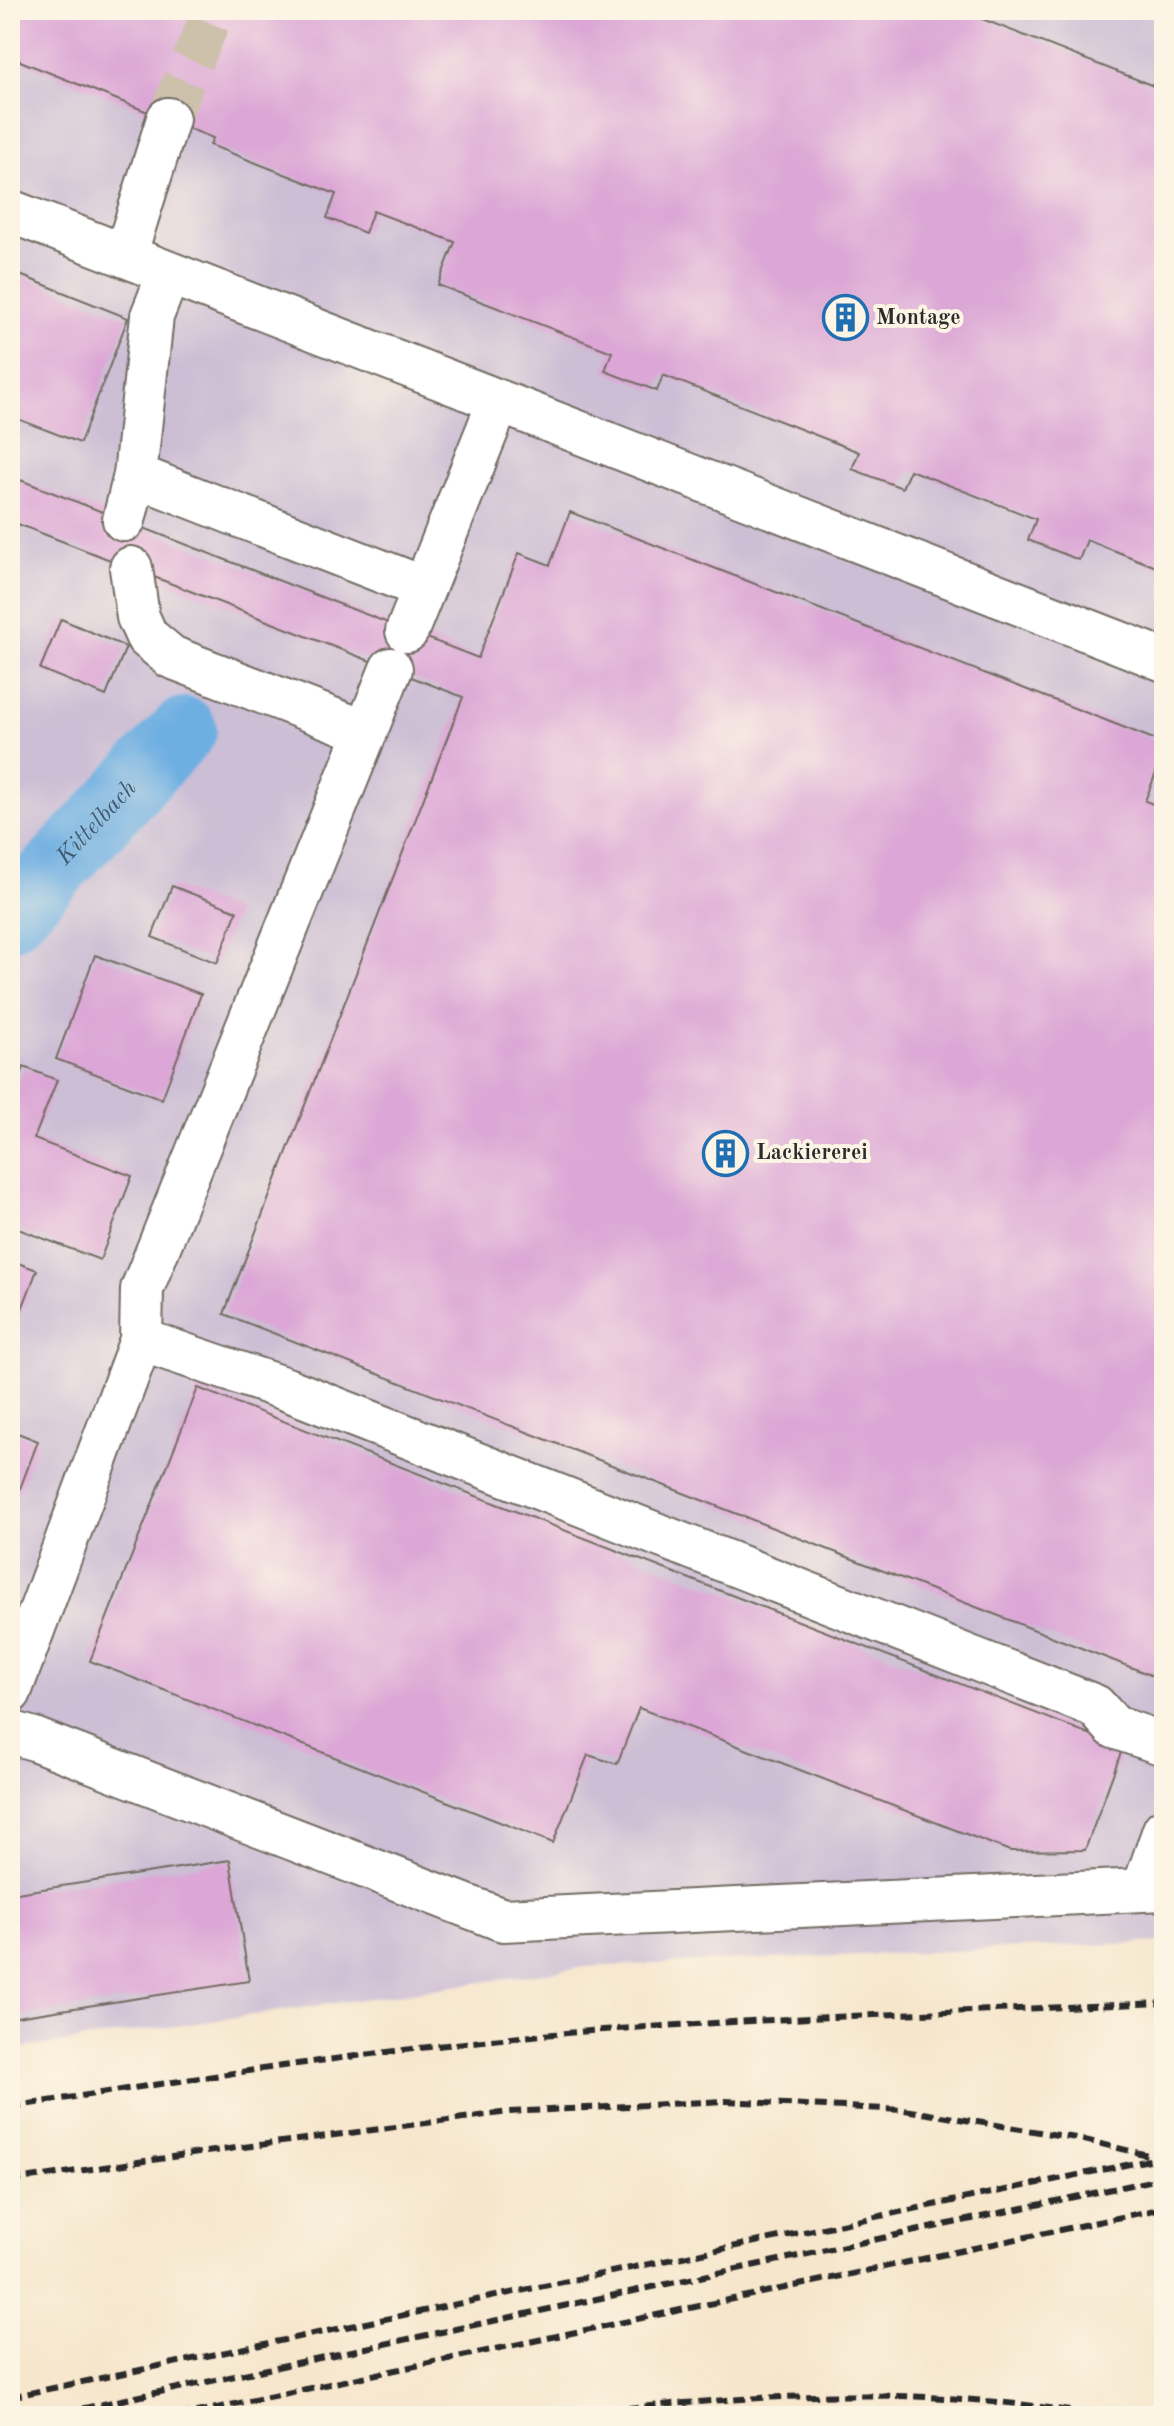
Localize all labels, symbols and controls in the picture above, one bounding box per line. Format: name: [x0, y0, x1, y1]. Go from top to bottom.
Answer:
building icon: Montage: [821, 294, 869, 342]
place label: Montage: [876, 307, 961, 329]
water label: Kittelbach: [52, 777, 142, 871]
building icon: Lackiererei: [701, 1129, 749, 1177]
place label: Lackiererei: [756, 1142, 868, 1164]

